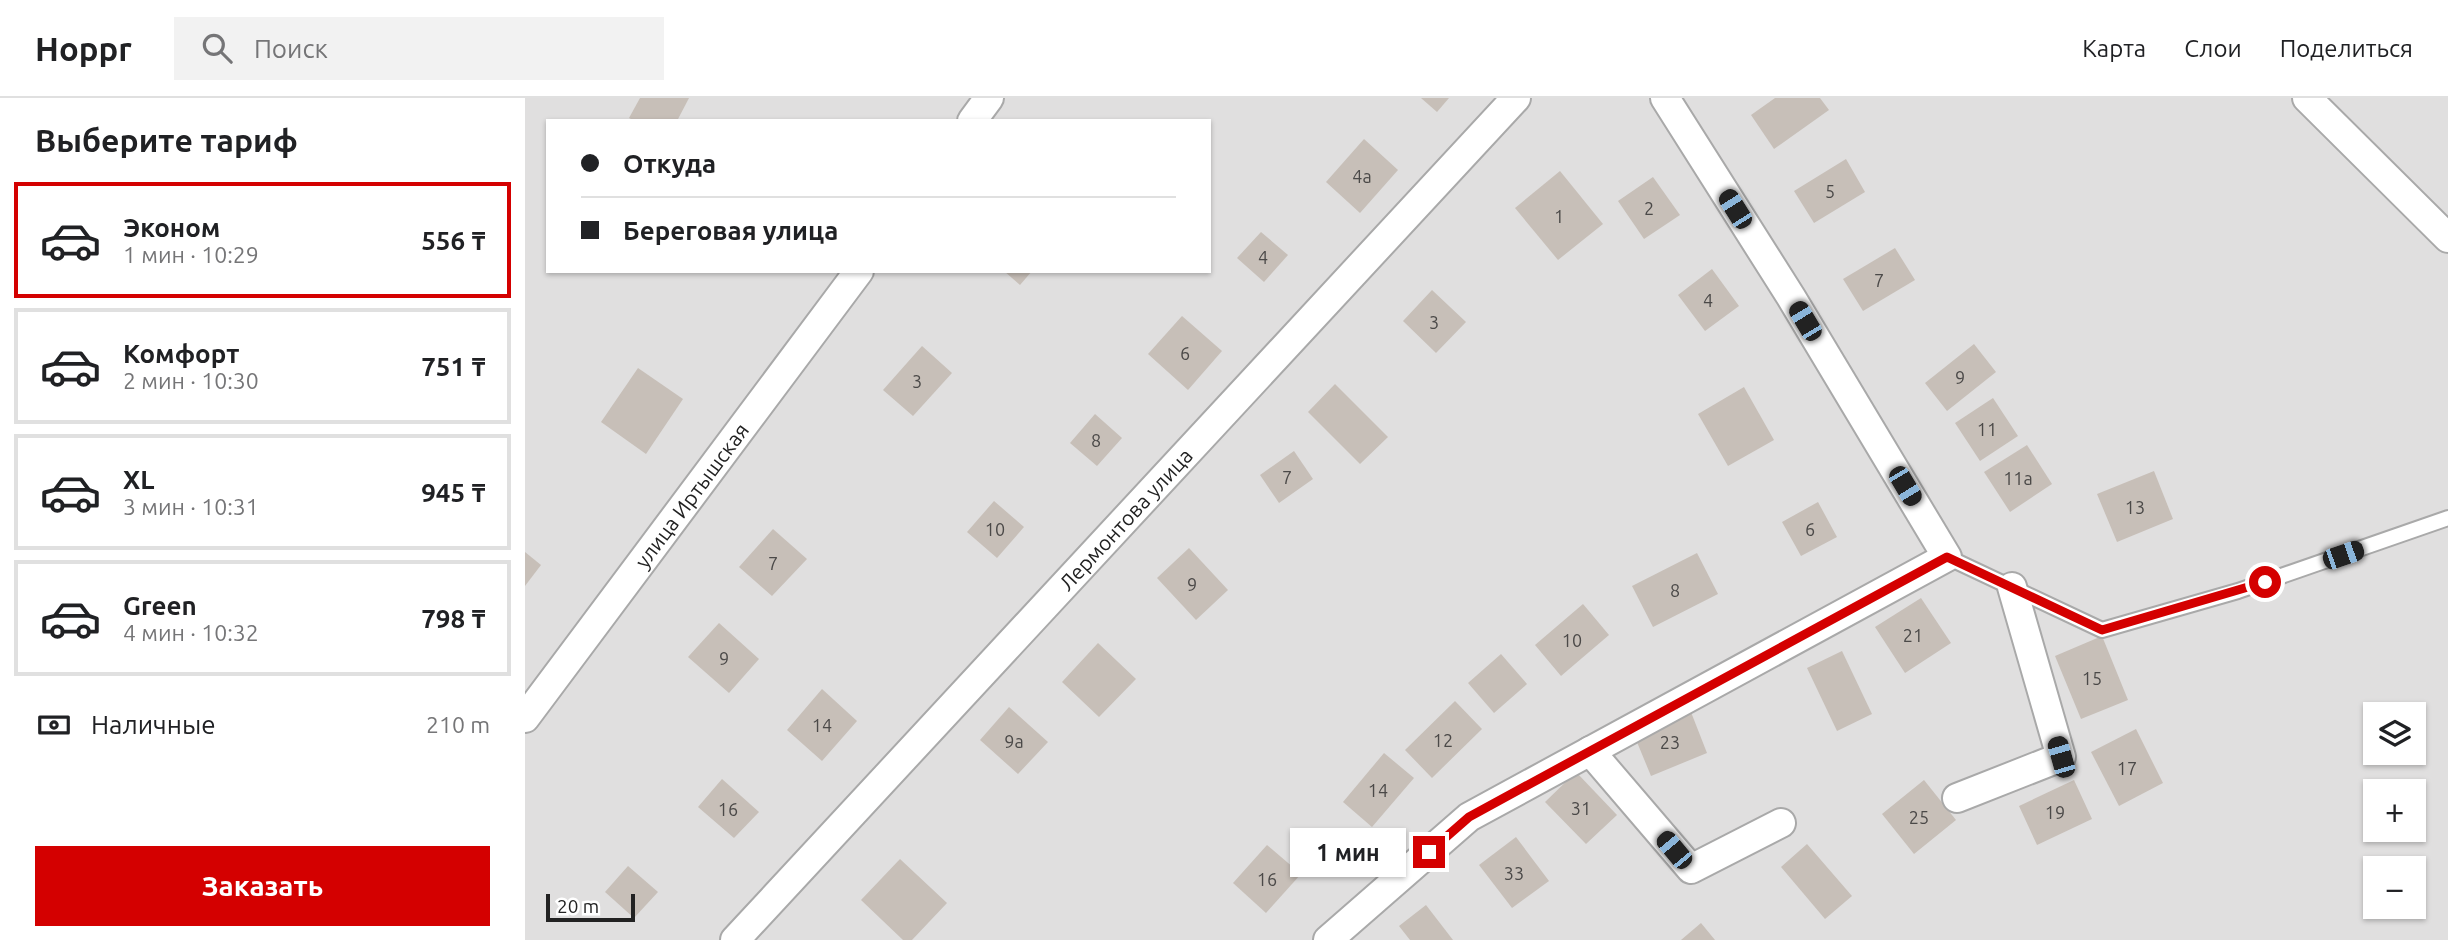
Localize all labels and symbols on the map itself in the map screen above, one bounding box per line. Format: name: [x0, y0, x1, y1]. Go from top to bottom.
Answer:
house number: 4а: [1352, 166, 1372, 186]
house number: 5: [1825, 181, 1835, 201]
car: [1715, 186, 1756, 232]
house number: 2: [1644, 198, 1654, 218]
house number: 1: [1554, 206, 1564, 226]
house number: 4: [1258, 247, 1268, 267]
house number: 7: [1874, 270, 1884, 290]
house number: 4: [1703, 290, 1713, 310]
car: [1786, 298, 1825, 344]
house number: 3: [1429, 312, 1439, 332]
house number: 6: [1180, 343, 1190, 363]
house number: 9: [1955, 367, 1965, 387]
house number: 3: [912, 371, 922, 391]
street label: улица Иртышская: [630, 418, 753, 572]
house number: 11: [1977, 419, 1997, 439]
house number: 8: [1091, 430, 1101, 450]
street label: Лермонтова улица: [1054, 443, 1197, 595]
car: [1886, 463, 1925, 509]
house number: 7: [1282, 467, 1292, 487]
house number: 11а: [2003, 468, 2033, 488]
house number: 13: [2125, 497, 2145, 517]
house number: 10: [985, 519, 1005, 539]
house number: 6: [1805, 519, 1815, 539]
car: [2320, 538, 2367, 572]
house number: 7: [768, 553, 778, 573]
route start: [2249, 566, 2281, 598]
house number: 9: [1187, 574, 1197, 594]
house number: 8: [1670, 580, 1680, 600]
house number: 21: [1903, 625, 1923, 645]
house number: 10: [1562, 630, 1582, 650]
house number: 9: [719, 648, 729, 668]
house number: 15: [2082, 668, 2102, 688]
house number: 14: [812, 715, 832, 735]
house number: 12: [1433, 730, 1453, 750]
house number: 9а: [1004, 731, 1024, 751]
house number: 23: [1660, 732, 1680, 752]
car: [2046, 734, 2077, 780]
house number: 17: [2117, 758, 2137, 778]
house number: 14: [1368, 780, 1388, 800]
house number: 31: [1571, 798, 1591, 818]
house number: 16: [718, 799, 738, 819]
house number: 19: [2045, 802, 2065, 822]
house number: 25: [1909, 807, 1929, 827]
car: [1653, 827, 1696, 873]
callout: 1 мин: [1289, 828, 1405, 876]
route end: [1413, 836, 1445, 868]
house number: 33: [1504, 863, 1524, 883]
house number: 16: [1257, 869, 1277, 889]
scale bar: [546, 891, 635, 923]

